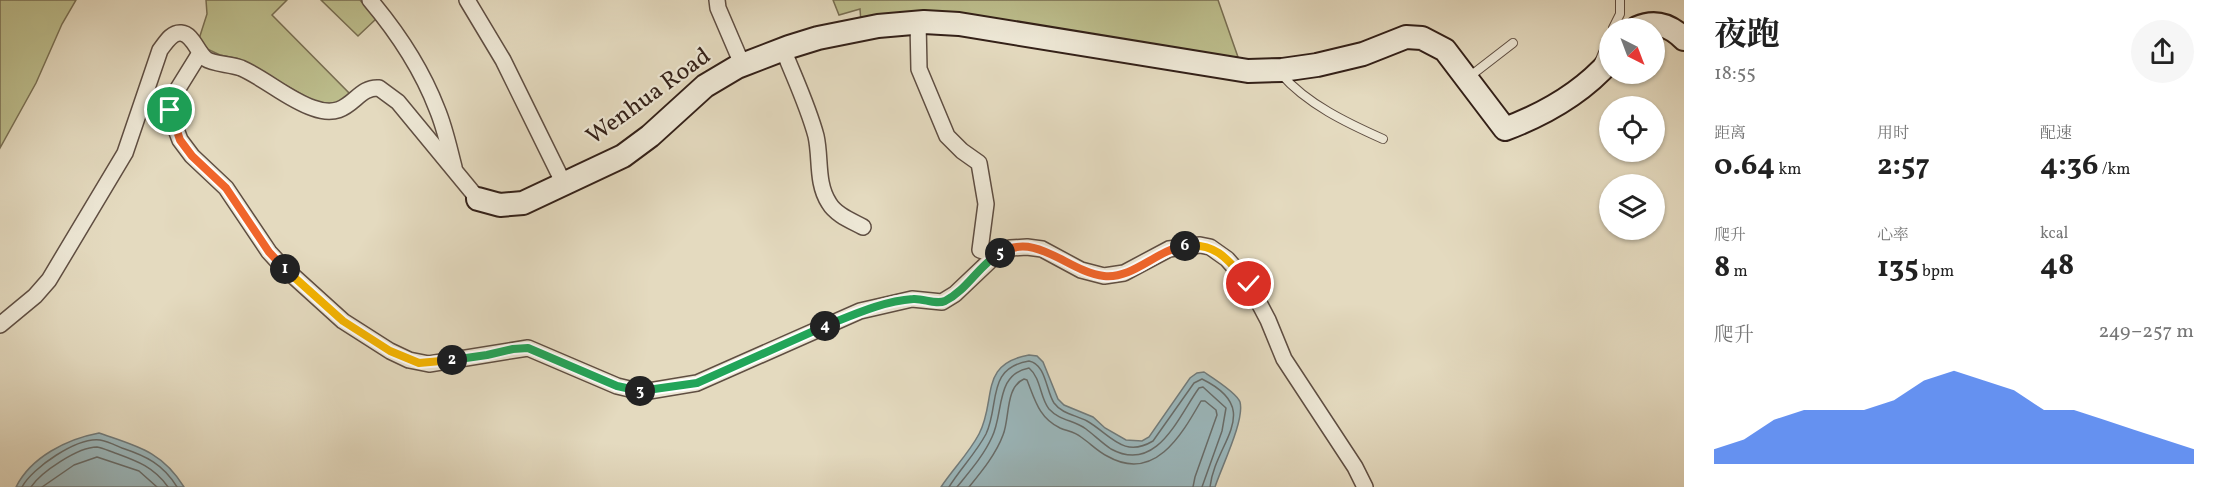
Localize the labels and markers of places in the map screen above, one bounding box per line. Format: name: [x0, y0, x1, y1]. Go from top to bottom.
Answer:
pin: [144, 84, 195, 135]
pin: 6: [1170, 231, 1200, 261]
pin: 5: [985, 238, 1015, 268]
pin: 1: [270, 254, 300, 284]
pin: [1223, 258, 1274, 309]
pin: 4: [810, 311, 840, 341]
pin: 2: [437, 345, 467, 375]
pin: 3: [625, 376, 655, 406]

